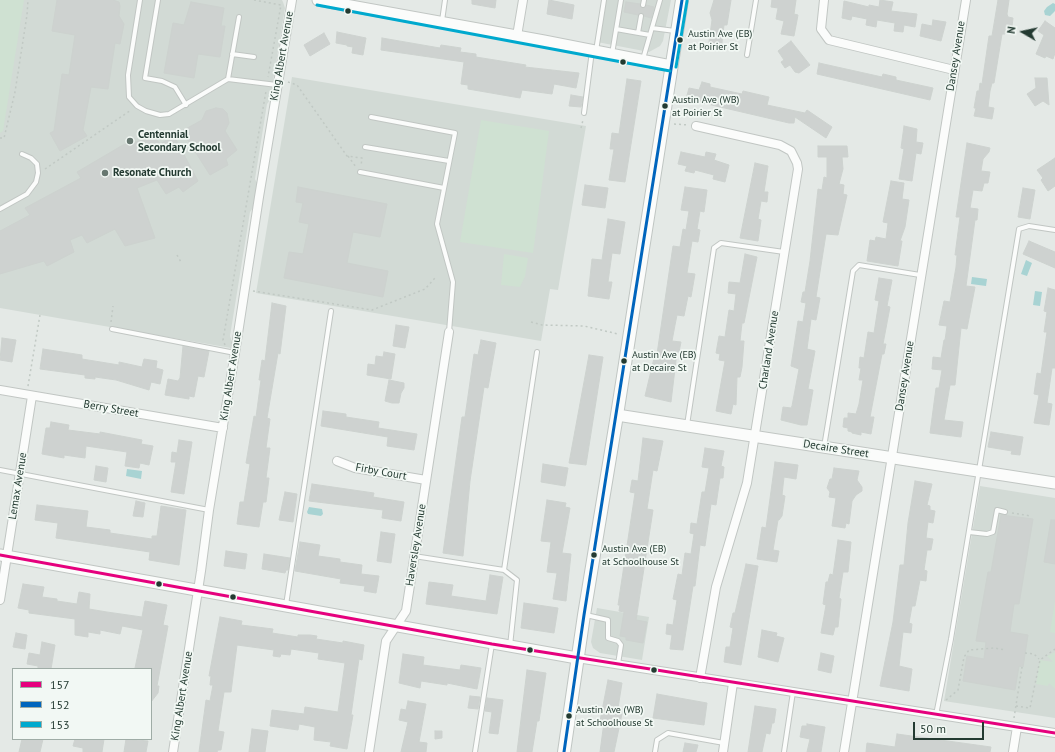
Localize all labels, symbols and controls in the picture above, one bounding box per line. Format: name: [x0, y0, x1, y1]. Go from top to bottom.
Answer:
unlabelled marker: [343, 6, 353, 16]
street label: King Albert Avenue: [268, 10, 296, 102]
north arrow: [1003, 12, 1043, 52]
street label: Dansey Avenue: [944, 20, 968, 92]
text: N: [1004, 25, 1019, 35]
place label: Austin Ave (EB) at Poirier St: [688, 28, 752, 52]
marker: Austin Ave (EB) at Poirier St: [675, 35, 685, 45]
unlabelled marker: [618, 57, 628, 67]
place label: Austin Ave (WB) at Poirier St: [672, 94, 739, 118]
marker: Austin Ave (WB) at Poirier St: [660, 101, 670, 111]
place label: Centennial Secondary School: [138, 128, 221, 154]
marker: Centennial Secondary School: [125, 136, 135, 146]
place label: Resonate Church: [113, 166, 192, 180]
marker: Resonate Church: [100, 168, 110, 178]
street label: Charland Avenue: [756, 310, 782, 390]
street label: King Albert Avenue: [217, 330, 245, 422]
street label: Dansey Avenue: [893, 340, 917, 412]
place label: Austin Ave (EB) at Decaire St: [632, 349, 696, 372]
marker: Austin Ave (EB) at Decaire St: [619, 356, 629, 366]
street label: Berry Street: [82, 398, 140, 420]
street label: Decaire Street: [802, 437, 870, 461]
street label: Lemax Avenue: [6, 451, 30, 521]
street label: Firby Court: [354, 461, 408, 483]
street label: Haversley Avenue: [403, 503, 429, 587]
place label: Austin Ave (EB) at Schoolhouse St: [602, 543, 679, 566]
marker: Austin Ave (EB) at Schoolhouse St: [589, 550, 599, 560]
unlabelled marker: [154, 579, 164, 589]
unlabelled marker: [228, 592, 238, 602]
unlabelled marker: [525, 645, 535, 655]
street label: King Albert Avenue: [168, 650, 196, 742]
unlabelled marker: [649, 665, 659, 675]
legend: [12, 668, 152, 740]
text: 157: [50, 677, 70, 692]
text: 152: [50, 697, 70, 712]
place label: Austin Ave (WB) at Schoolhouse St: [576, 704, 653, 728]
marker: Austin Ave (WB) at Schoolhouse St: [564, 711, 574, 721]
scale bar: [915, 714, 986, 740]
text: 153: [50, 717, 70, 732]
text: 50 m: [920, 721, 946, 736]

